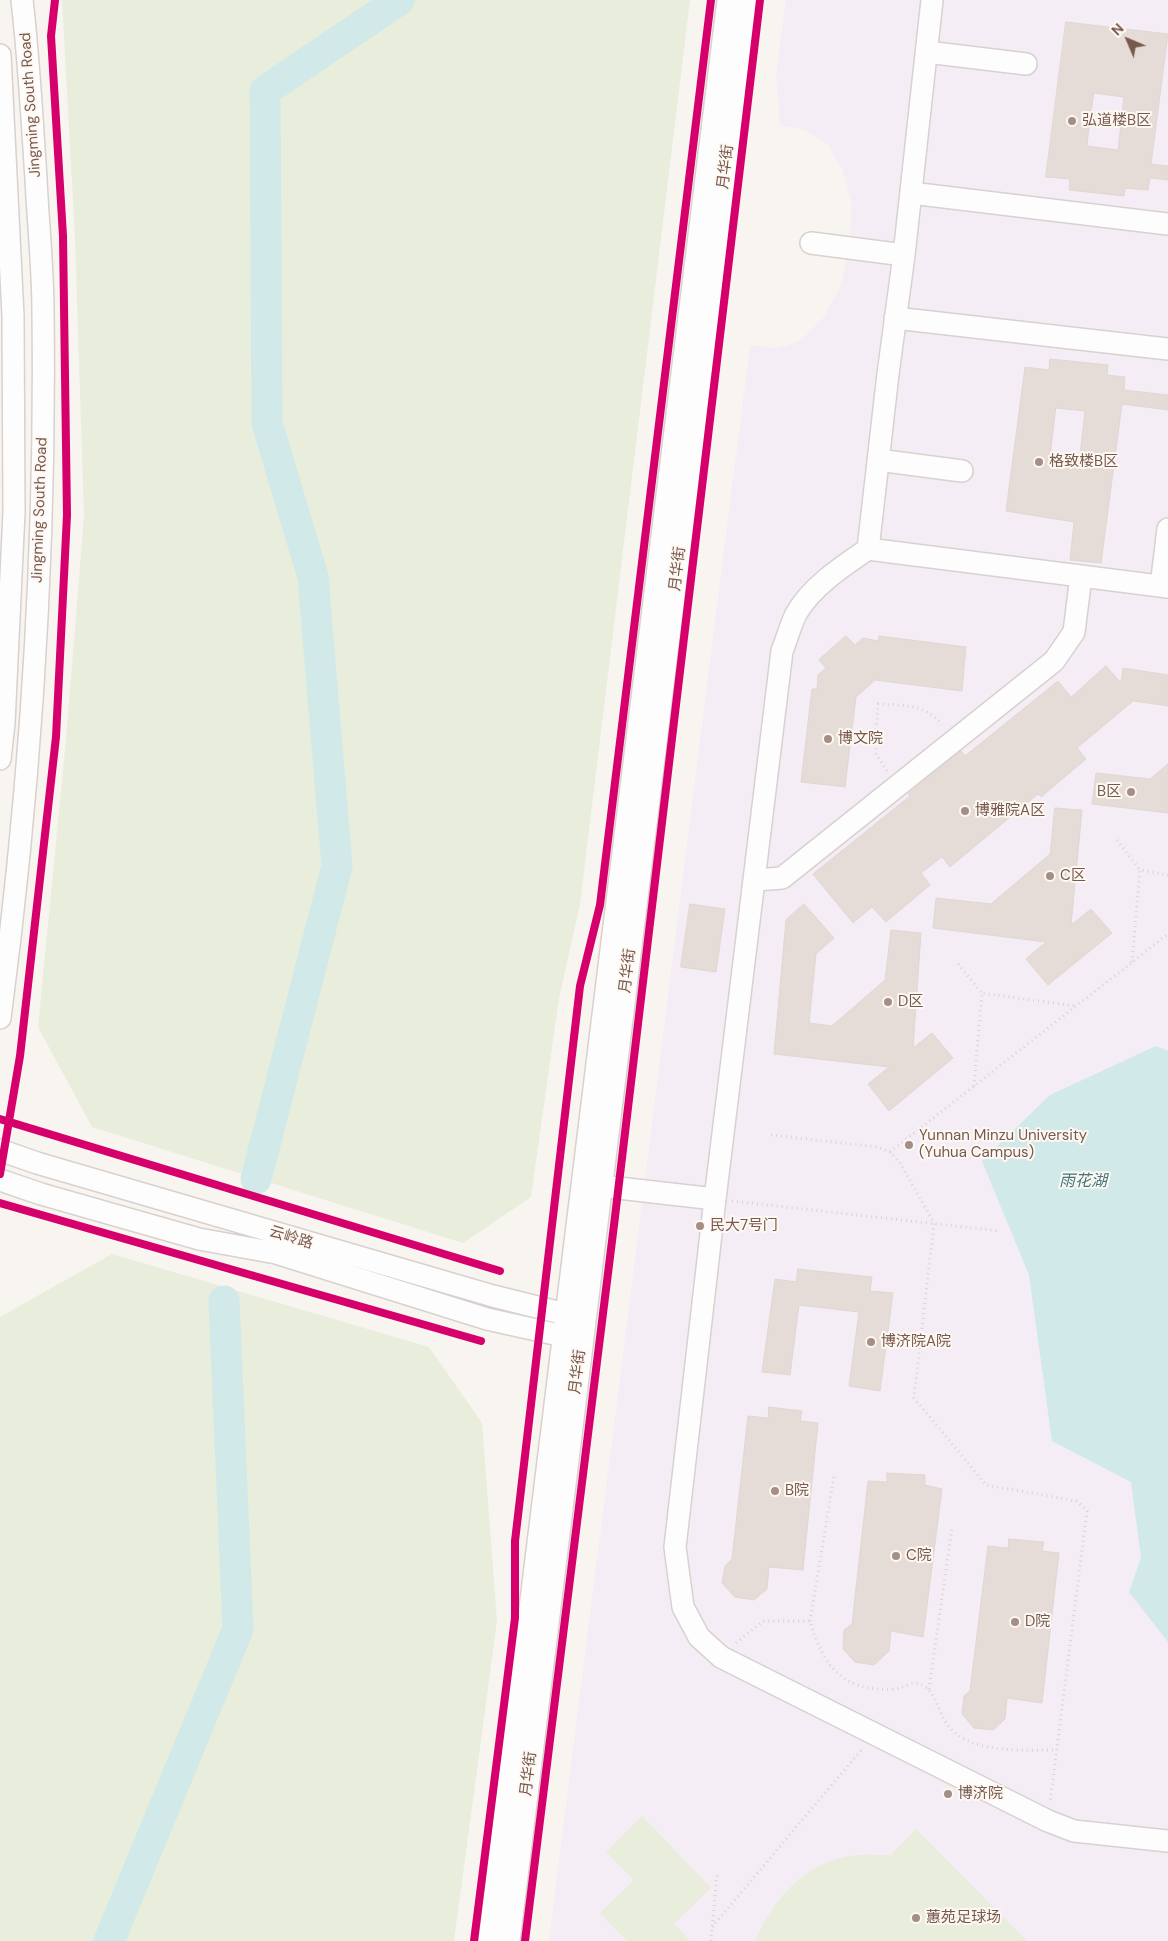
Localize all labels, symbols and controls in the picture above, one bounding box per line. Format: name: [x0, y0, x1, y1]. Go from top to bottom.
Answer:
north arrow: [1103, 15, 1153, 65]
text: N: [1107, 19, 1127, 39]
street label: Jingming South Road: [17, 32, 45, 178]
place label: 弘道楼B区: [1082, 112, 1151, 130]
marker: 弘道楼B区: [1066, 115, 1078, 127]
street label: 月华街: [714, 144, 738, 190]
street label: Jingming South Road: [28, 437, 52, 583]
place label: 格致楼B区: [1049, 453, 1118, 471]
marker: 格致楼B区: [1033, 456, 1045, 468]
street label: 月华街: [666, 546, 690, 592]
place label: 博文院: [838, 730, 883, 748]
marker: 博文院: [822, 733, 834, 745]
place label: B区: [1097, 783, 1121, 801]
marker: B区: [1125, 786, 1137, 798]
place label: 博雅院A区: [975, 802, 1045, 820]
marker: 博雅院A区: [959, 805, 971, 817]
place label: C区: [1060, 867, 1086, 885]
marker: C区: [1044, 870, 1056, 882]
street label: 月华街: [616, 948, 640, 994]
place label: D区: [898, 993, 923, 1011]
marker: D区: [882, 996, 894, 1008]
place label: Yunnan Minzu University (Yuhua Campus): [919, 1127, 1087, 1162]
marker: Yunnan Minzu University (Yuhua Campus): [903, 1139, 915, 1151]
water label: 雨花湖: [1059, 1172, 1107, 1192]
place label: 民大7号门: [710, 1217, 778, 1235]
marker: 民大7号门: [694, 1220, 706, 1232]
street label: 云岭路: [267, 1223, 315, 1253]
place label: 博济院A院: [881, 1333, 951, 1351]
marker: 博济院A院: [865, 1336, 877, 1348]
street label: 月华街: [566, 1349, 590, 1395]
place label: B院: [785, 1482, 809, 1500]
marker: B院: [769, 1485, 781, 1497]
place label: C院: [906, 1547, 932, 1565]
marker: C院: [890, 1550, 902, 1562]
place label: D院: [1025, 1613, 1050, 1631]
marker: D院: [1009, 1616, 1021, 1628]
street label: 月华街: [517, 1751, 541, 1797]
place label: 博济院: [958, 1785, 1003, 1803]
marker: 博济院: [942, 1788, 954, 1800]
place label: 蕙苑足球场: [926, 1909, 1001, 1927]
marker: 蕙苑足球场: [910, 1912, 922, 1924]

